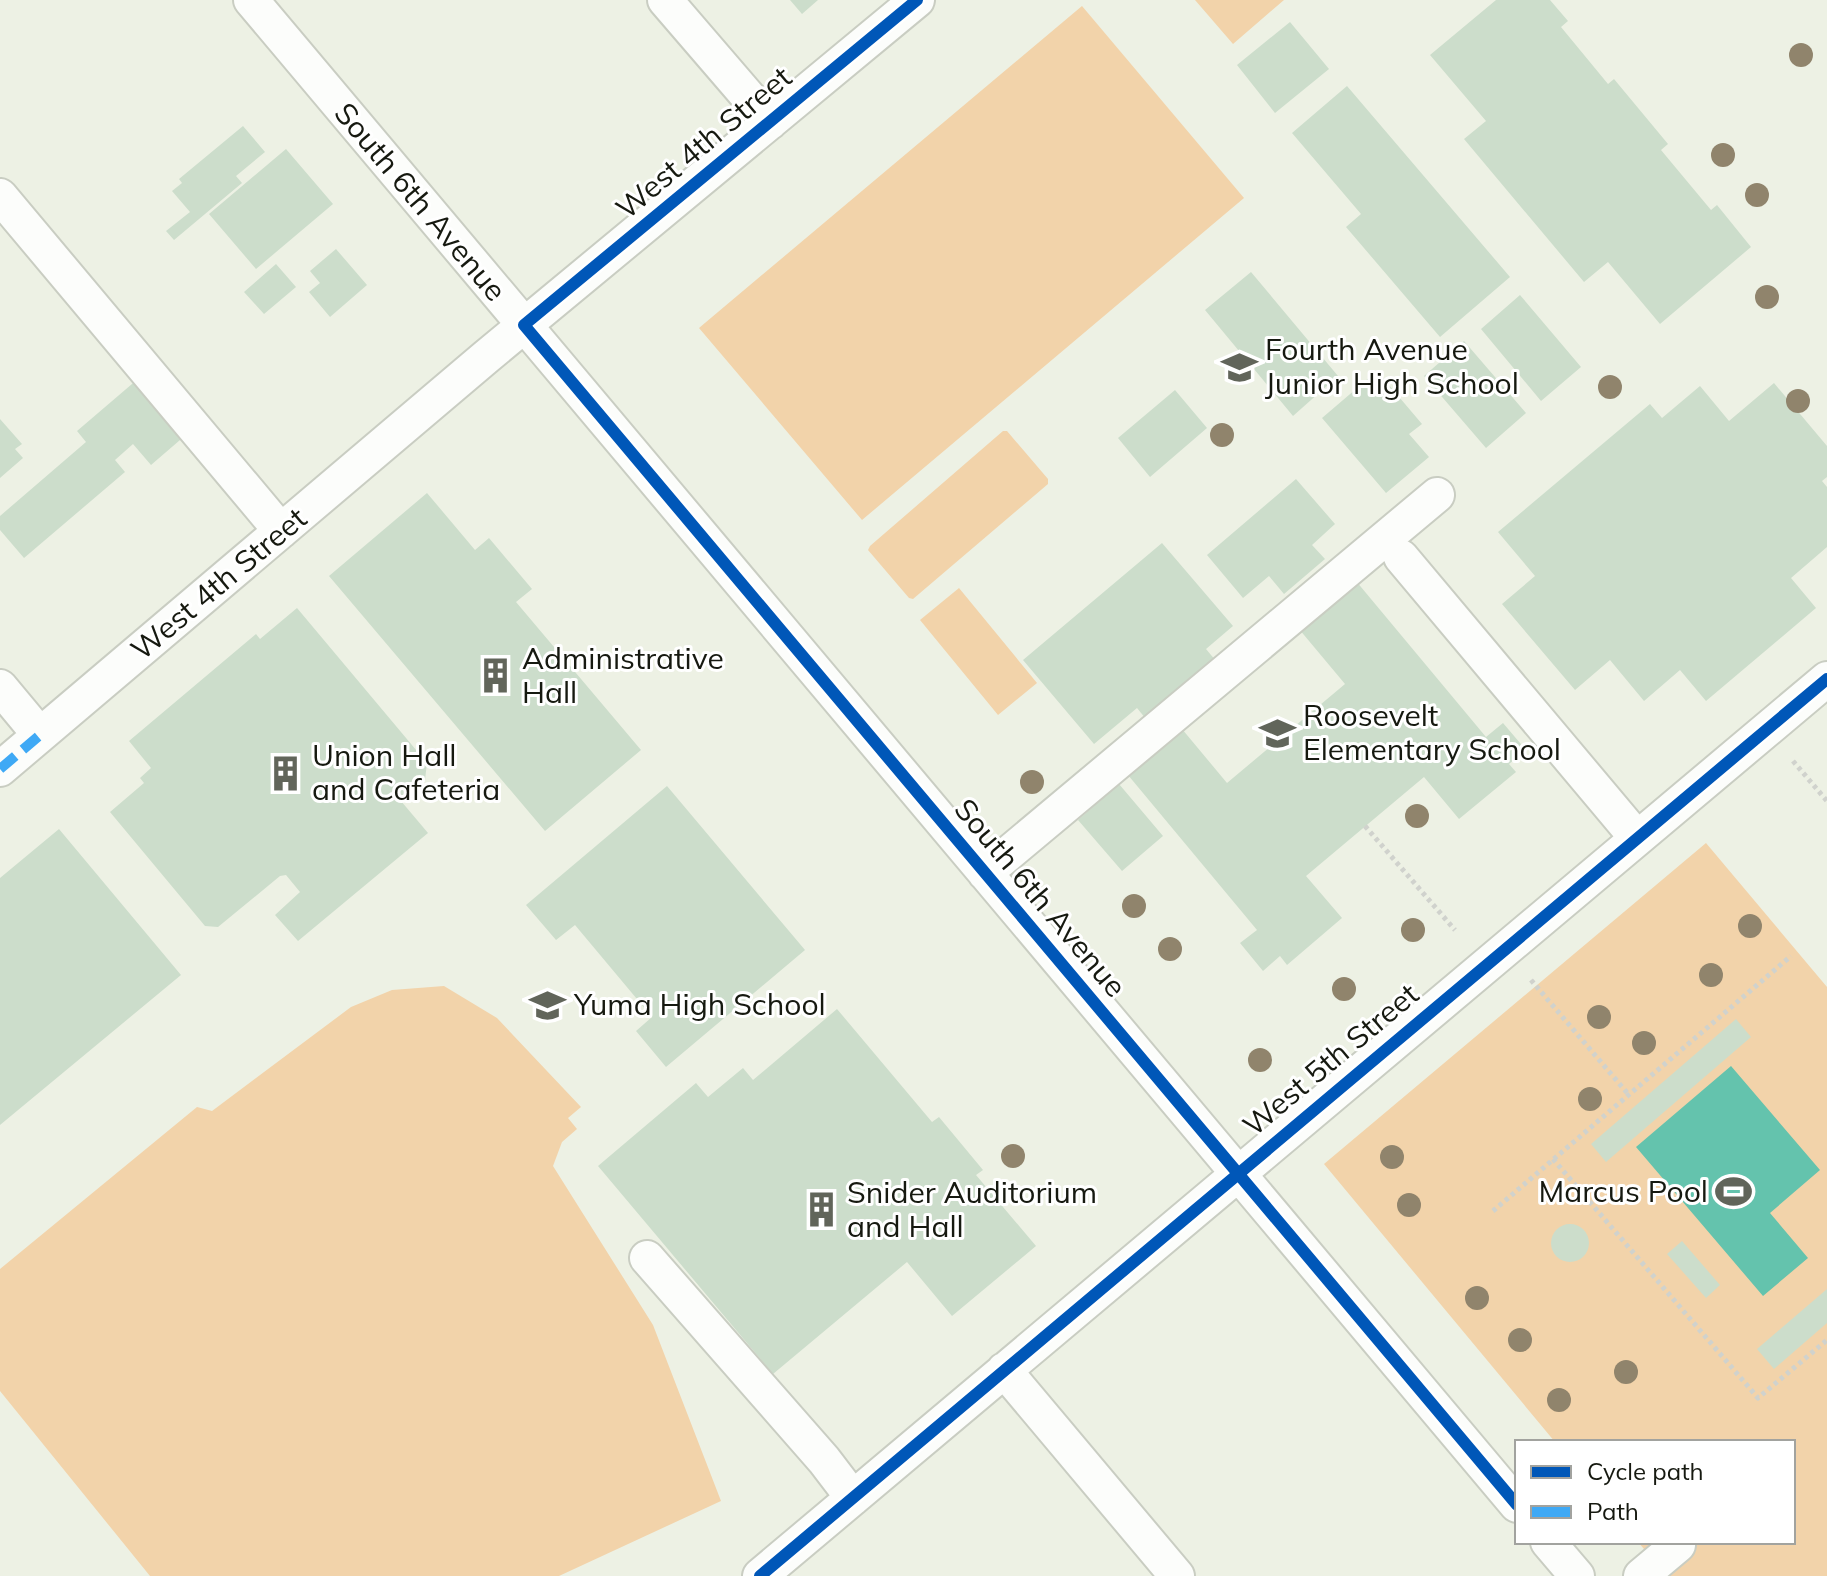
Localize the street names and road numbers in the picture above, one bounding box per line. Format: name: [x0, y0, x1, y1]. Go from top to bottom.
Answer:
street label: West 4th Street: [608, 58, 799, 227]
street label: South 6th Avenue: [327, 94, 515, 308]
street label: West 4th Street: [123, 499, 314, 668]
street label: South 6th Avenue: [947, 790, 1135, 1004]
street label: West 5th Street: [1235, 975, 1426, 1144]

